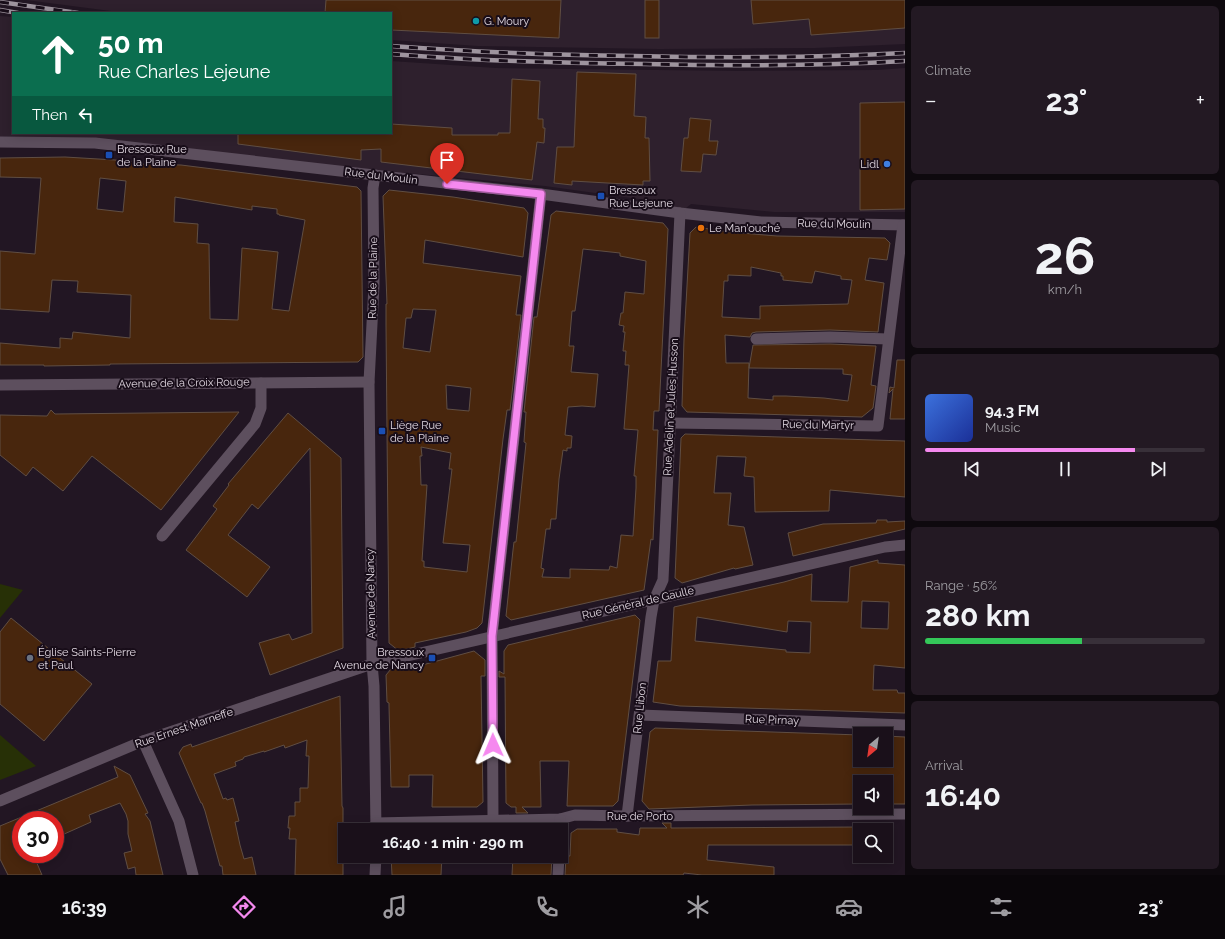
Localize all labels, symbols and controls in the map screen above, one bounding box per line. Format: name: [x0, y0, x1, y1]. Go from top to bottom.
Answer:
place label: G. Moury: [484, 15, 529, 28]
marker: G. Moury: [471, 16, 481, 26]
text: 50 m: [98, 27, 164, 60]
icon: ahead: [32, 28, 84, 80]
text: Rue Charles Lejeune: [98, 61, 270, 82]
text: Climate: [925, 63, 971, 78]
text: 23°: [1045, 83, 1087, 118]
text: −: [925, 87, 937, 113]
text: +: [1196, 87, 1205, 113]
icon: left: [75, 104, 97, 126]
text: Then: [32, 106, 67, 124]
place label: Bressoux Rue de la Plaine: [117, 143, 187, 169]
pin: [430, 143, 464, 184]
icon: arrive: [436, 149, 458, 171]
marker: Bressoux Rue de la Plaine: [104, 150, 114, 160]
place label: Lidl: [860, 158, 879, 171]
marker: Lidl: [882, 159, 892, 169]
street label: Rue du Moulin: [344, 165, 418, 187]
place label: Bressoux Rue Lejeune: [609, 184, 674, 210]
marker: Bressoux Rue Lejeune: [596, 191, 606, 201]
street label: Rue du Moulin: [797, 217, 871, 231]
place label: Le Man'ouché: [709, 222, 781, 235]
marker: Le Man'ouché: [696, 223, 706, 233]
text: 26: [1035, 225, 1095, 286]
street label: Rue de la Plaine: [366, 236, 380, 319]
text: km/h: [1048, 282, 1082, 297]
street label: Rue Adelin et Jules Husson: [661, 338, 681, 476]
street label: Avenue de la Croix Rouge: [118, 375, 250, 391]
text: 94.3 FM: [985, 402, 1039, 420]
street label: Rue du Martyr: [782, 418, 854, 432]
place label: Liège Rue de la Plaine: [390, 419, 450, 445]
text: Music: [985, 420, 1020, 435]
marker: Liège Rue de la Plaine: [377, 426, 387, 436]
icon: previous: [961, 458, 983, 480]
icon: pause: [1054, 458, 1076, 480]
icon: next: [1147, 458, 1169, 480]
street label: Avenue de Nancy: [364, 549, 378, 639]
text: Range · 56%: [925, 578, 997, 593]
street label: Rue Général de Gaulle: [581, 584, 696, 622]
text: 280 km: [925, 598, 1030, 633]
place label: Église Saints-Pierre et Paul: [38, 645, 137, 672]
place label: Bressoux Avenue de Nancy: [334, 646, 424, 672]
marker: Église Saints-Pierre et Paul: [25, 653, 35, 663]
marker: Bressoux Avenue de Nancy: [427, 653, 437, 663]
street label: Rue Libon: [631, 682, 649, 734]
street label: Rue Ernest Marneffe: [133, 705, 235, 751]
street label: Rue Pirnay: [745, 713, 799, 727]
position arrow: [472, 724, 514, 766]
north arrow: [853, 727, 893, 767]
map controls: [853, 727, 893, 863]
text: Arrival: [925, 758, 963, 773]
button: sound: [853, 775, 893, 815]
text: 16:40: [925, 778, 1001, 813]
street label: Rue de Porto: [607, 810, 674, 823]
speed limit sign: 30: [12, 811, 64, 863]
button: search: [853, 823, 893, 863]
text: 16:40 · 1 min · 290 m: [382, 834, 524, 852]
icon: directions: [230, 893, 258, 921]
icon: music: [381, 893, 409, 921]
icon: phone: [533, 893, 561, 921]
icon: climate: [684, 893, 712, 921]
icon: car: [835, 893, 863, 921]
icon: filters: [987, 893, 1015, 921]
text: 16:39: [62, 897, 107, 918]
text: 23°: [1138, 897, 1163, 918]

